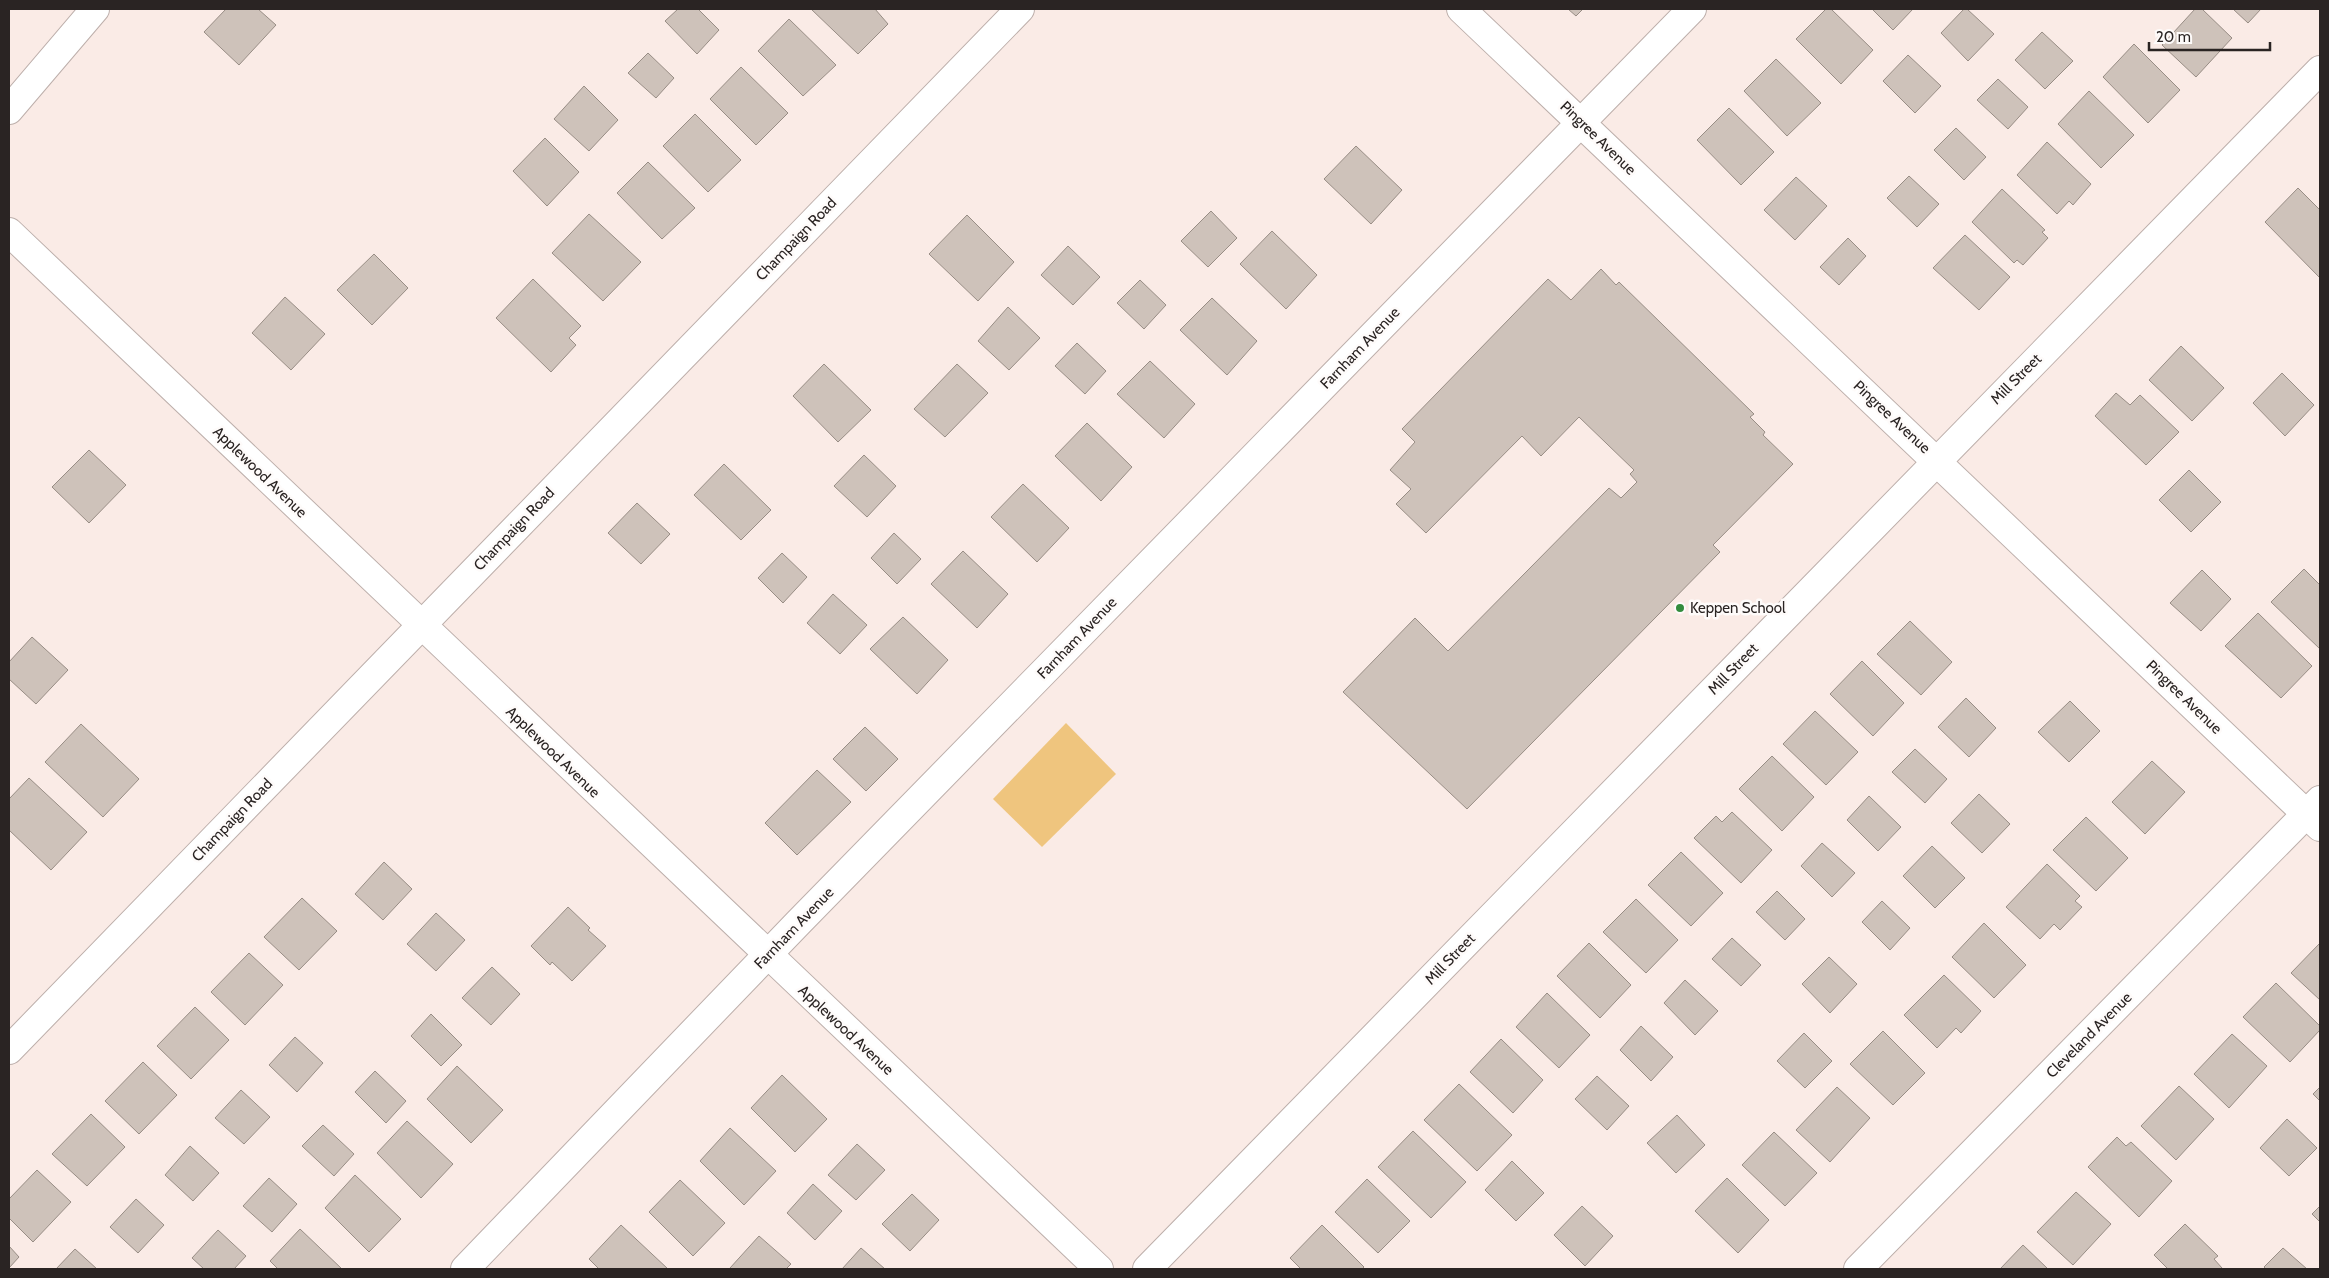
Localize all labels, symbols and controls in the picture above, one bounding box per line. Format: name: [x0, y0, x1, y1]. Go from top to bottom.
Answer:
scale bar: [2149, 20, 2270, 52]
text: 20 m: [2156, 28, 2191, 46]
street label: Pingree Avenue: [1556, 97, 1640, 179]
street label: Champaign Road: [752, 194, 840, 284]
street label: Farnham Avenue: [1316, 303, 1404, 393]
street label: Mill Street: [1987, 350, 2045, 408]
street label: Pingree Avenue: [1850, 377, 1934, 457]
street label: Applewood Avenue: [209, 423, 311, 522]
street label: Champaign Road: [470, 484, 558, 574]
street label: Farnham Avenue: [1033, 593, 1121, 683]
place label: Keppen School: [1690, 599, 1786, 617]
marker: Keppen School: [1674, 602, 1686, 614]
street label: Mill Street: [1704, 640, 1762, 698]
street label: Pingree Avenue: [2142, 656, 2226, 738]
street label: Applewood Avenue: [502, 703, 604, 802]
street label: Champaign Road: [188, 775, 276, 865]
street label: Farnham Avenue: [750, 883, 838, 973]
street label: Mill Street: [1421, 930, 1479, 988]
street label: Applewood Avenue: [795, 981, 898, 1079]
street label: Cleveland Avenue: [2042, 988, 2136, 1082]

